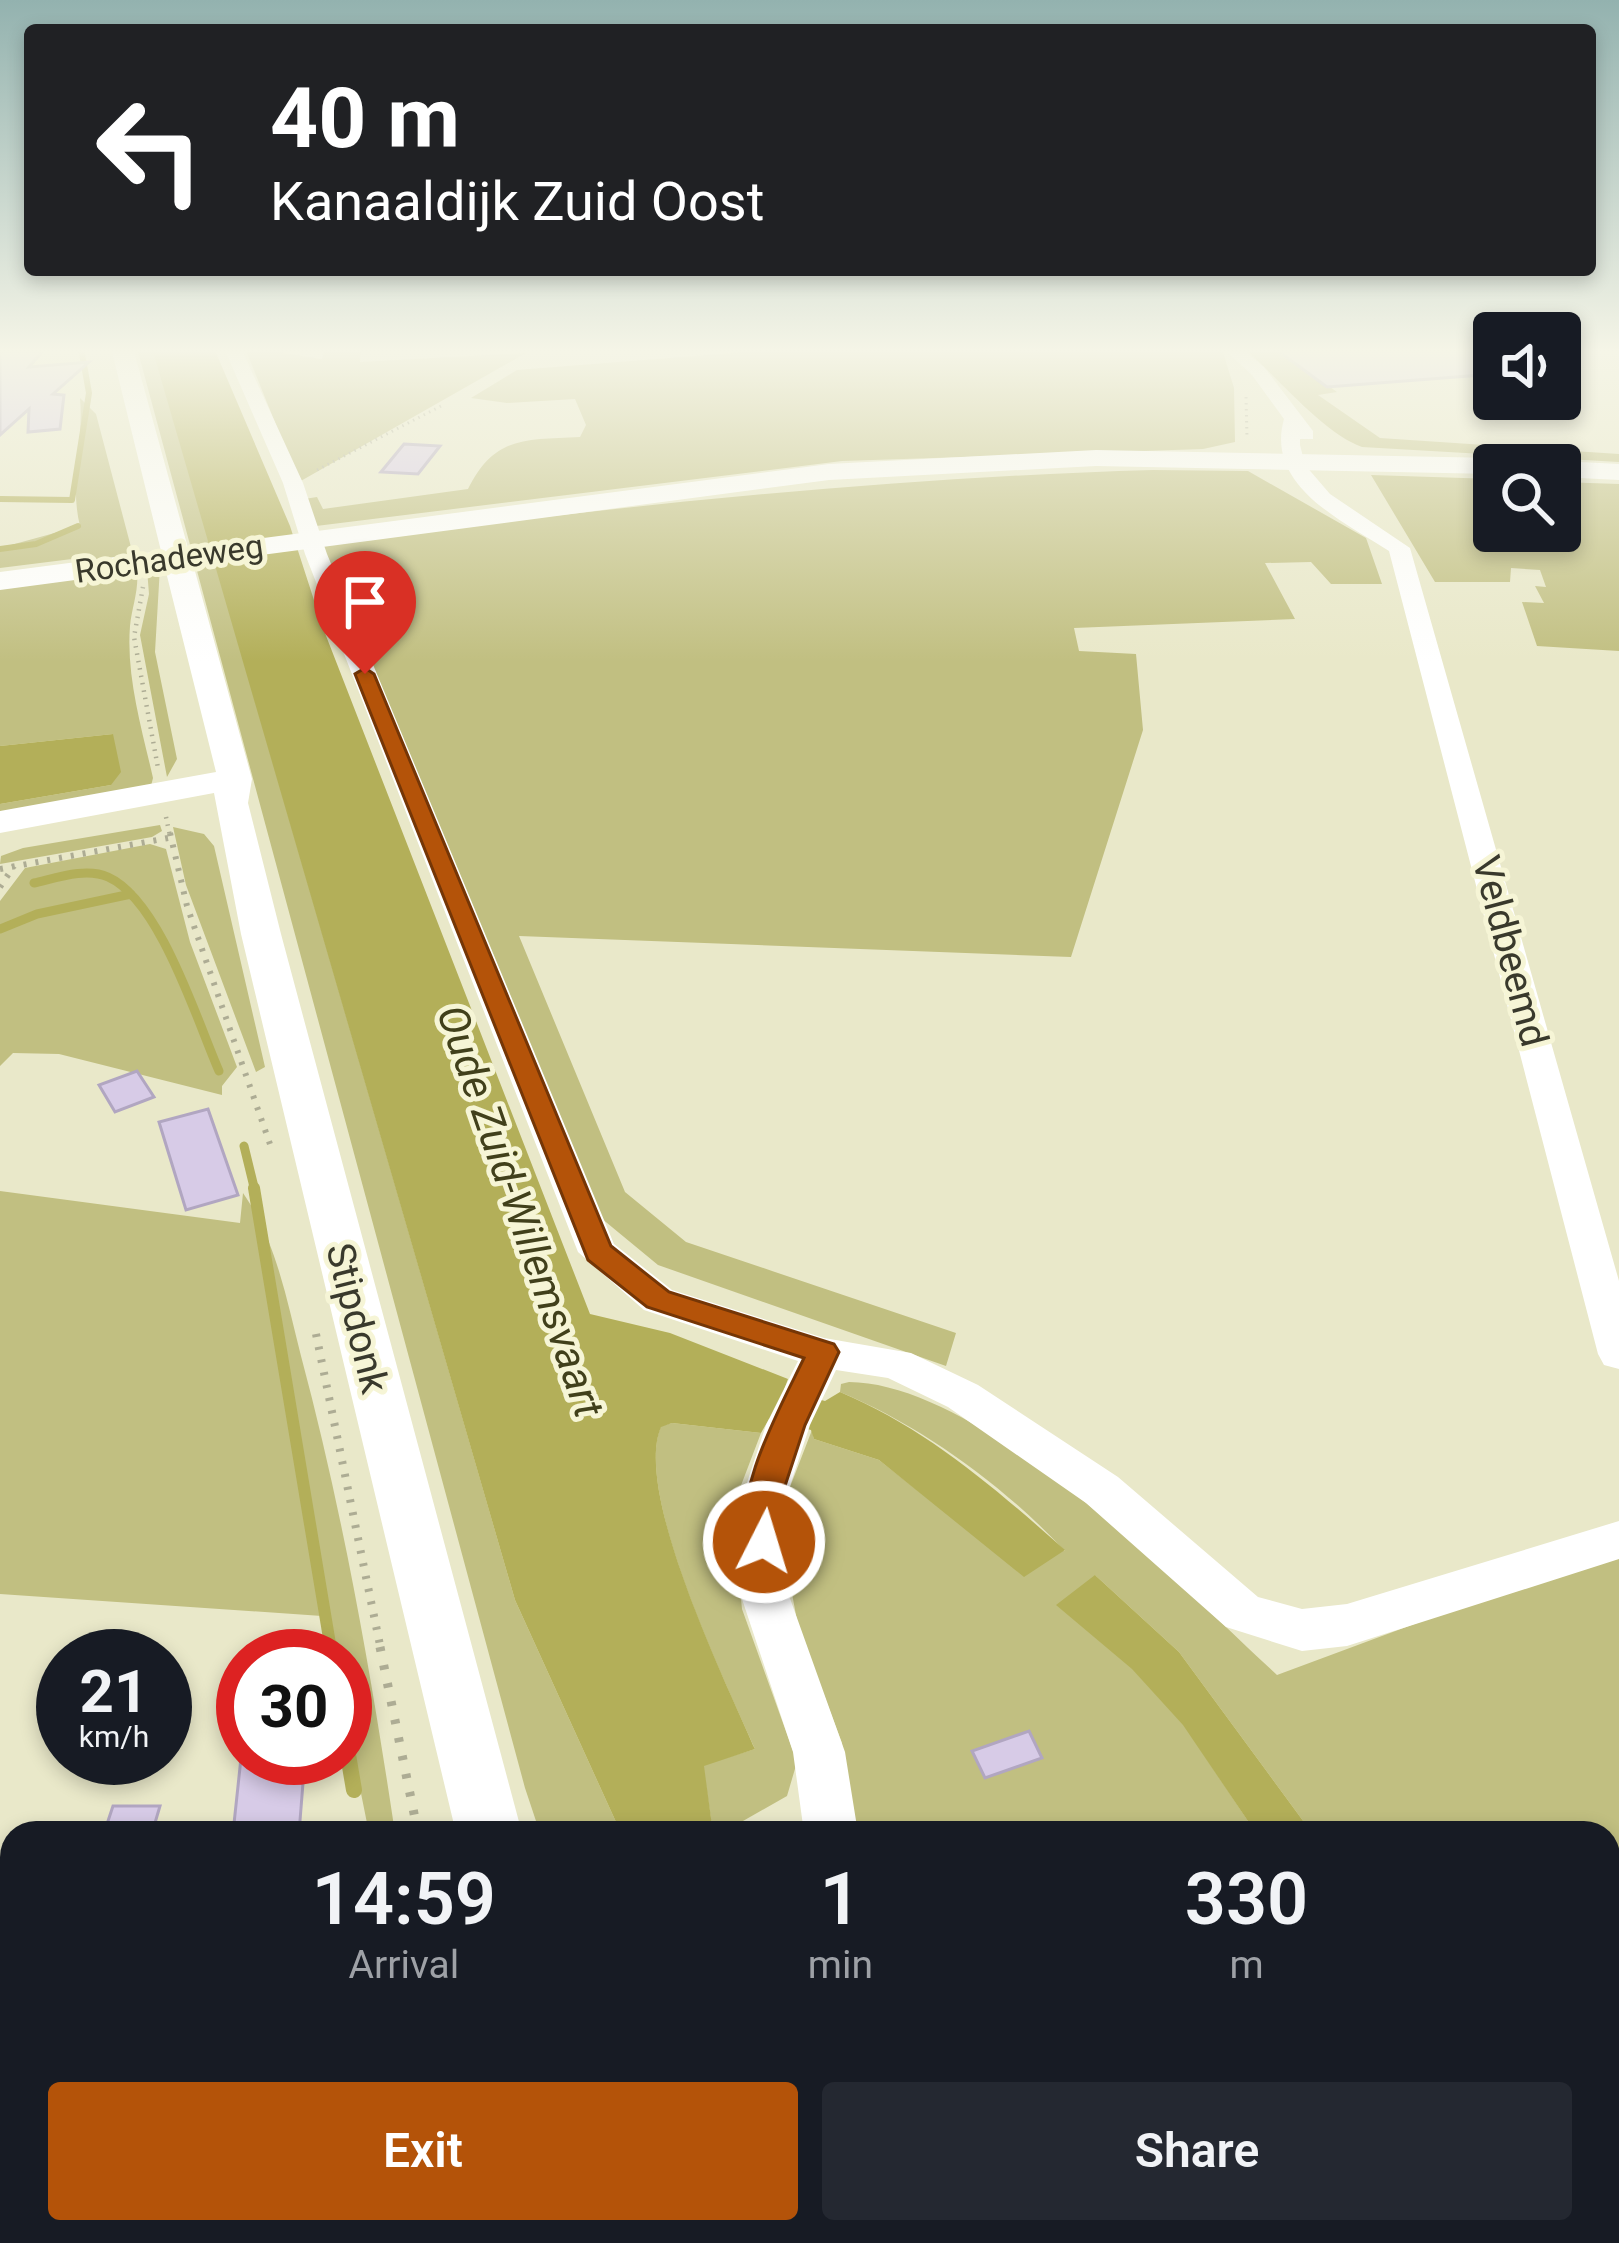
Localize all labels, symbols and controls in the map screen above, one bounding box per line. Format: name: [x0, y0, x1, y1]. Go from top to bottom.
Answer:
text: 40 m: [270, 69, 460, 168]
icon: left: [72, 72, 228, 228]
text: Kanaaldijk Zuid Oost: [270, 170, 764, 233]
map controls: [1473, 312, 1581, 552]
button: sound: [1473, 312, 1581, 420]
button: search: [1473, 444, 1581, 552]
street label: Rochadeweg: [73, 526, 266, 591]
pin: [314, 551, 416, 674]
icon: arrive: [332, 569, 398, 635]
street label: Veldbeemd: [1463, 851, 1558, 1052]
water label: Oude Zuid-Willemsvaart: [427, 999, 614, 1424]
street label: Stipdonk: [316, 1239, 398, 1398]
position arrow: [701, 1479, 827, 1605]
speed limit sign: 30: [216, 1629, 372, 1785]
text: 21: [80, 1656, 148, 1727]
text: km/h: [79, 1719, 149, 1754]
text: 14:59: [312, 1857, 496, 1942]
text: 1: [820, 1857, 861, 1942]
text: 330: [1185, 1857, 1308, 1942]
text: Arrival: [349, 1942, 459, 1988]
text: min: [808, 1942, 873, 1988]
text: m: [1229, 1942, 1264, 1988]
button: Exit: [48, 2082, 798, 2220]
button: Share: [822, 2082, 1572, 2220]

